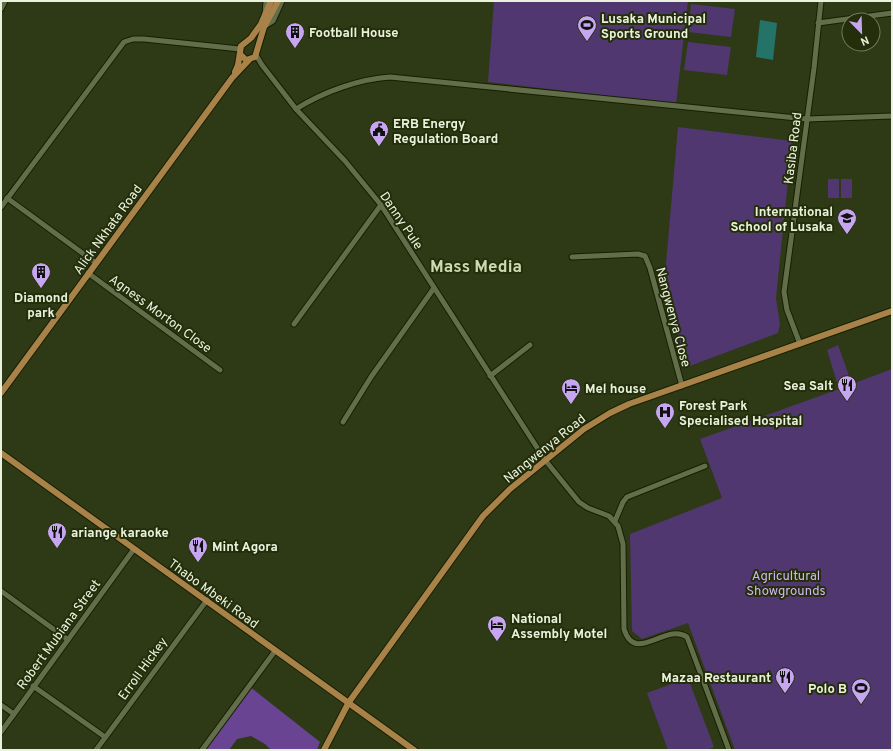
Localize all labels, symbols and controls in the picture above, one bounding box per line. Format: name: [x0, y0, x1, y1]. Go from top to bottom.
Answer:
place label: Lusaka Municipal Sports Ground: [601, 12, 706, 43]
north arrow: [841, 12, 881, 52]
sports icon: Lusaka Municipal Sports Ground: [576, 14, 598, 42]
building icon: Football House: [284, 21, 306, 49]
place label: Football House: [309, 26, 399, 42]
text: N: [858, 32, 871, 48]
street label: Kasiba Road: [782, 111, 806, 185]
place label: ERB Energy Regulation Board: [393, 117, 498, 148]
public building icon: ERB Energy Regulation Board: [368, 119, 390, 147]
street label: Alick Nkhata Road: [71, 182, 147, 278]
street label: Danny Pule: [375, 189, 425, 253]
place label: International School of Lusaka: [731, 205, 833, 236]
school or university icon: International School of Lusaka: [836, 207, 858, 235]
district label: Mass Media: [430, 257, 522, 279]
building icon: Diamond park: [30, 261, 52, 289]
street label: Nangwenya Close: [651, 266, 693, 369]
street label: Agness Morton Close: [105, 272, 214, 357]
place label: Diamond park: [14, 291, 68, 322]
restaurant icon: Sea Salt: [836, 374, 858, 402]
hotel icon: Mel house: [560, 377, 582, 405]
place label: Sea Salt: [783, 379, 833, 395]
place label: Mel house: [585, 382, 646, 398]
place label: Forest Park Specialised Hospital: [679, 399, 802, 430]
hospital icon: Forest Park Specialised Hospital: [654, 401, 676, 429]
street label: Nangwenya Road: [501, 412, 589, 488]
restaurant icon: ariange karaoke: [46, 521, 68, 549]
place label: ariange karaoke: [71, 526, 169, 542]
restaurant icon: Mint Agora: [187, 535, 209, 563]
place label: Mint Agora: [212, 540, 278, 556]
street label: Thabo Mbeki Road: [164, 556, 261, 633]
park label: Agricultural Showgrounds: [746, 569, 826, 600]
street label: Robert Mubiana Street: [14, 577, 105, 693]
place label: National Assembly Motel: [511, 612, 607, 643]
hotel icon: National Assembly Motel: [486, 614, 508, 642]
street label: Erroll Hickey: [116, 635, 172, 704]
restaurant icon: Mazaa Restaurant: [774, 666, 796, 694]
place label: Mazaa Restaurant: [661, 671, 771, 687]
sports icon: Polo B: [850, 677, 872, 705]
place label: Polo B: [808, 682, 847, 698]

